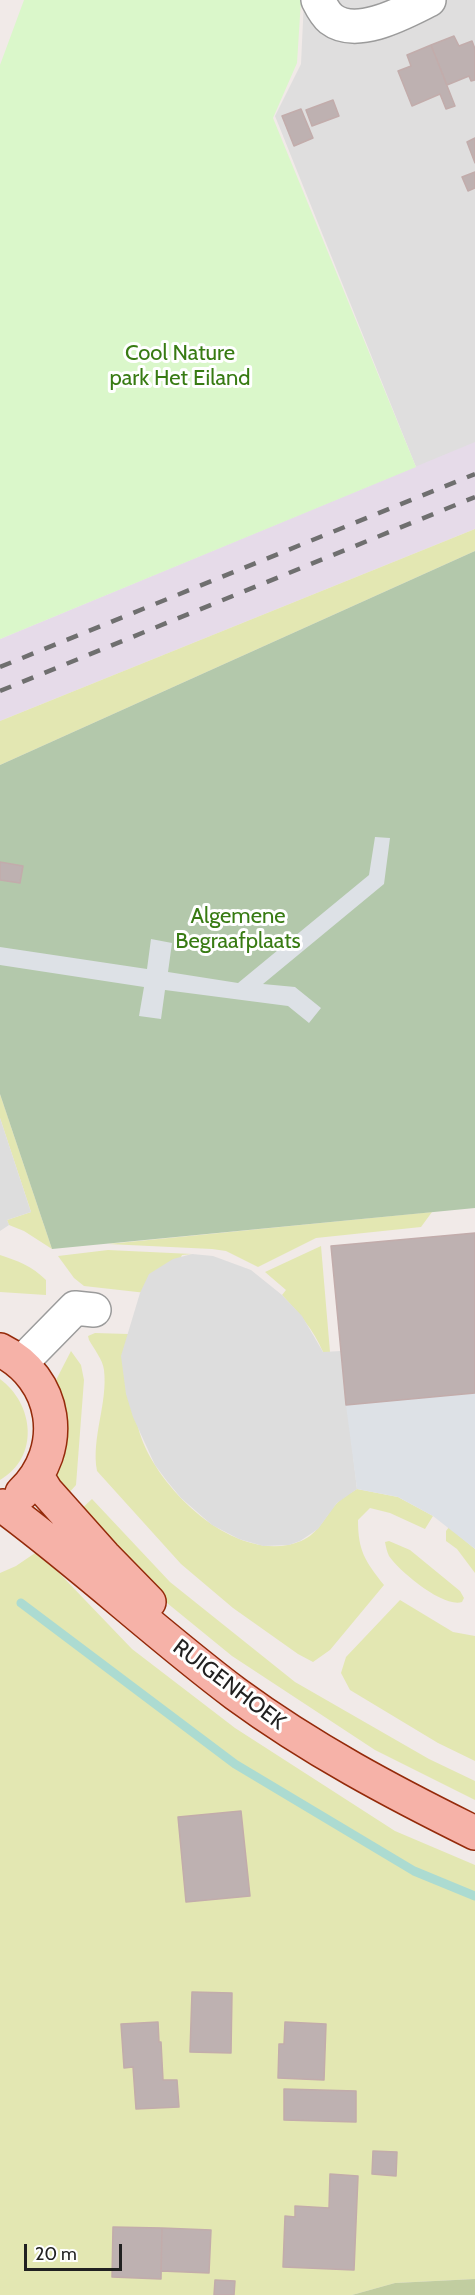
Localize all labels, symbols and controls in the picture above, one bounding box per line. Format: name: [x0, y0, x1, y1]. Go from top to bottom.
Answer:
park label: Cool Nature park Het Eiland: [110, 341, 250, 392]
park label: Algemene Begraafplaats: [175, 904, 301, 956]
street label: RUIGENHOEK: [167, 1634, 291, 1736]
scale bar: [27, 2232, 124, 2270]
text: 20 m: [35, 2243, 77, 2265]

